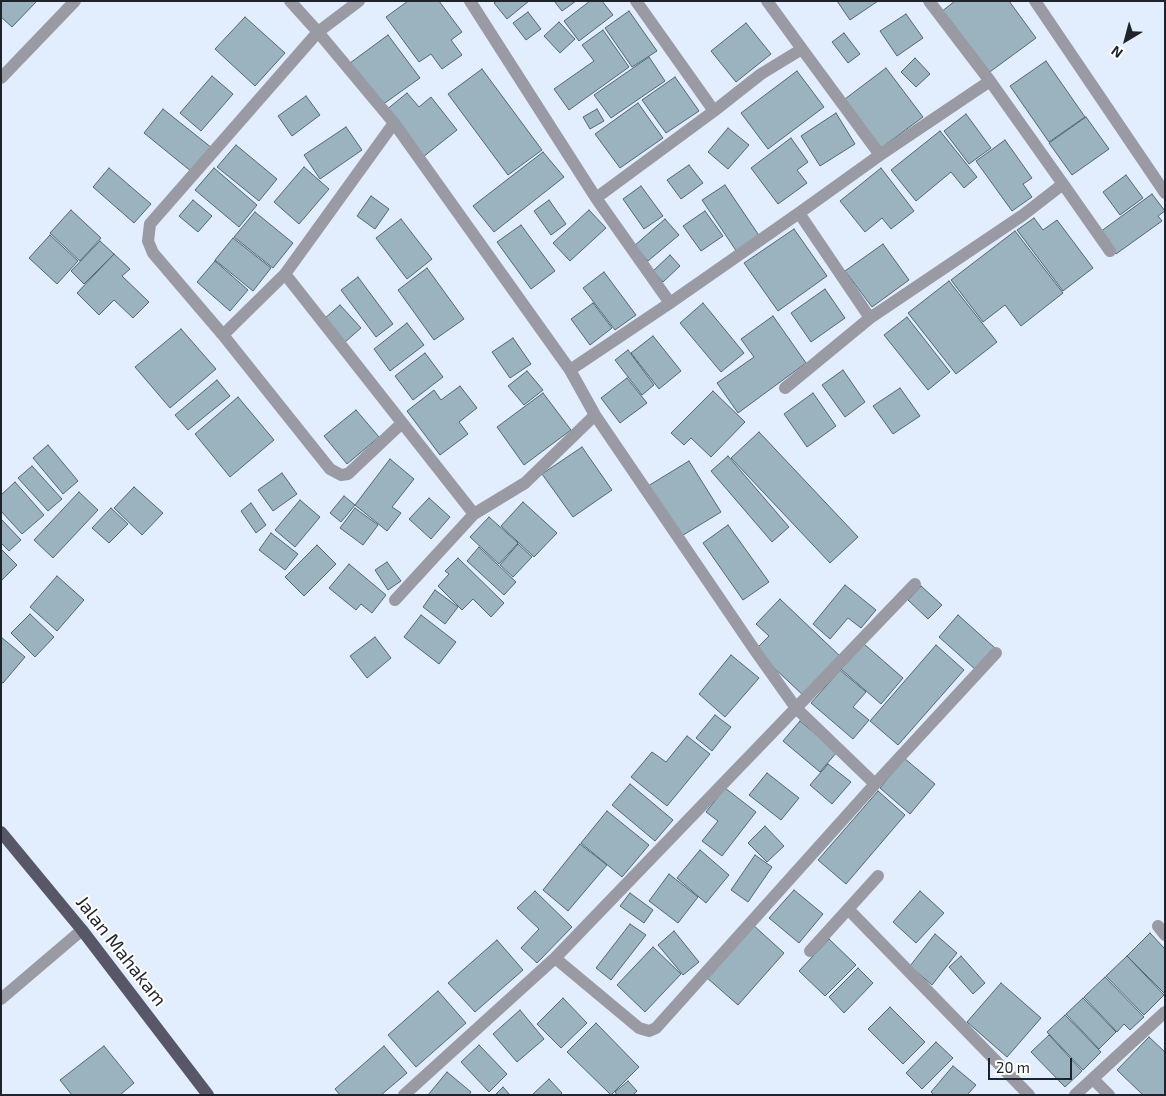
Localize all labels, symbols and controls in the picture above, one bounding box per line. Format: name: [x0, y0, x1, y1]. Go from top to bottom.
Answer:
north arrow: [1101, 15, 1151, 65]
text: N: [1108, 43, 1126, 62]
street label: Jalan Mahakam: [71, 891, 171, 1011]
scale bar: [991, 1048, 1075, 1080]
text: 20 m: [996, 1058, 1030, 1076]

